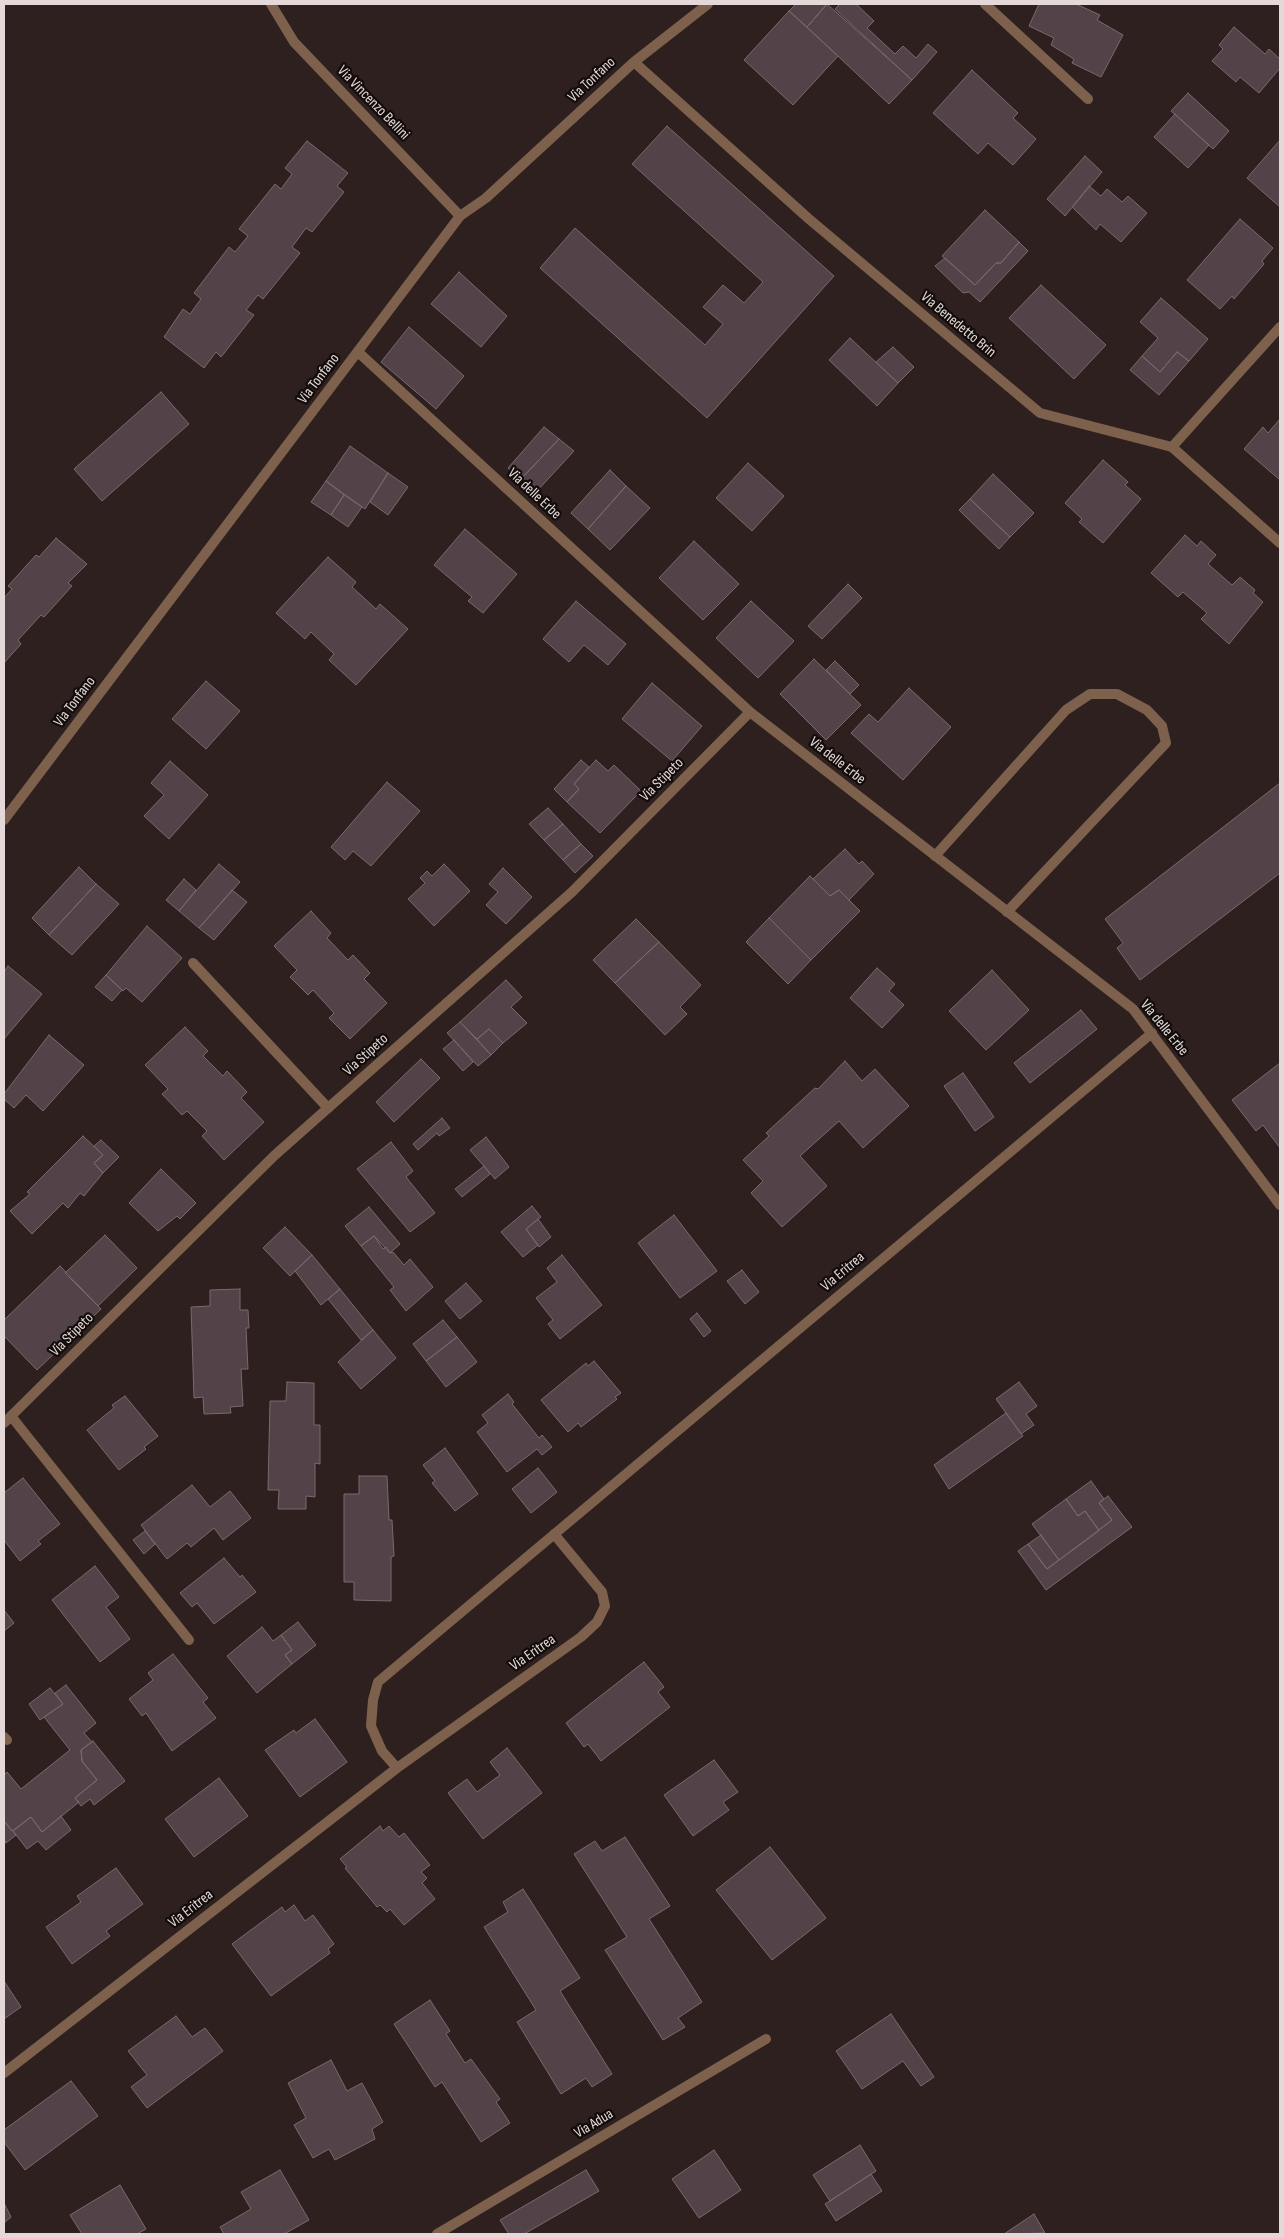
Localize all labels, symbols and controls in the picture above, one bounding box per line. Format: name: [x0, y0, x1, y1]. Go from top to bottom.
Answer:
street label: Via Tonfano: [565, 54, 619, 106]
street label: Via Vincenzo Bellini: [333, 62, 413, 144]
street label: Via Benedetto Brin: [917, 288, 999, 362]
street label: Via Tonfano: [294, 350, 344, 408]
street label: Via delle Erbe: [503, 465, 565, 523]
street label: Via Tonfano: [50, 673, 100, 731]
street label: Via delle Erbe: [805, 733, 869, 789]
street label: Via Stipeto: [636, 754, 688, 806]
street label: Via delle Erbe: [1136, 996, 1192, 1060]
street label: Via Stipeto: [340, 1030, 392, 1080]
street label: Via Eritrea: [818, 1249, 868, 1295]
street label: Via Stipeto: [46, 1309, 98, 1361]
street label: Via Eritrea: [507, 1631, 559, 1675]
street label: Via Eritrea: [165, 1886, 217, 1932]
street label: Via Adua: [571, 2105, 617, 2143]

